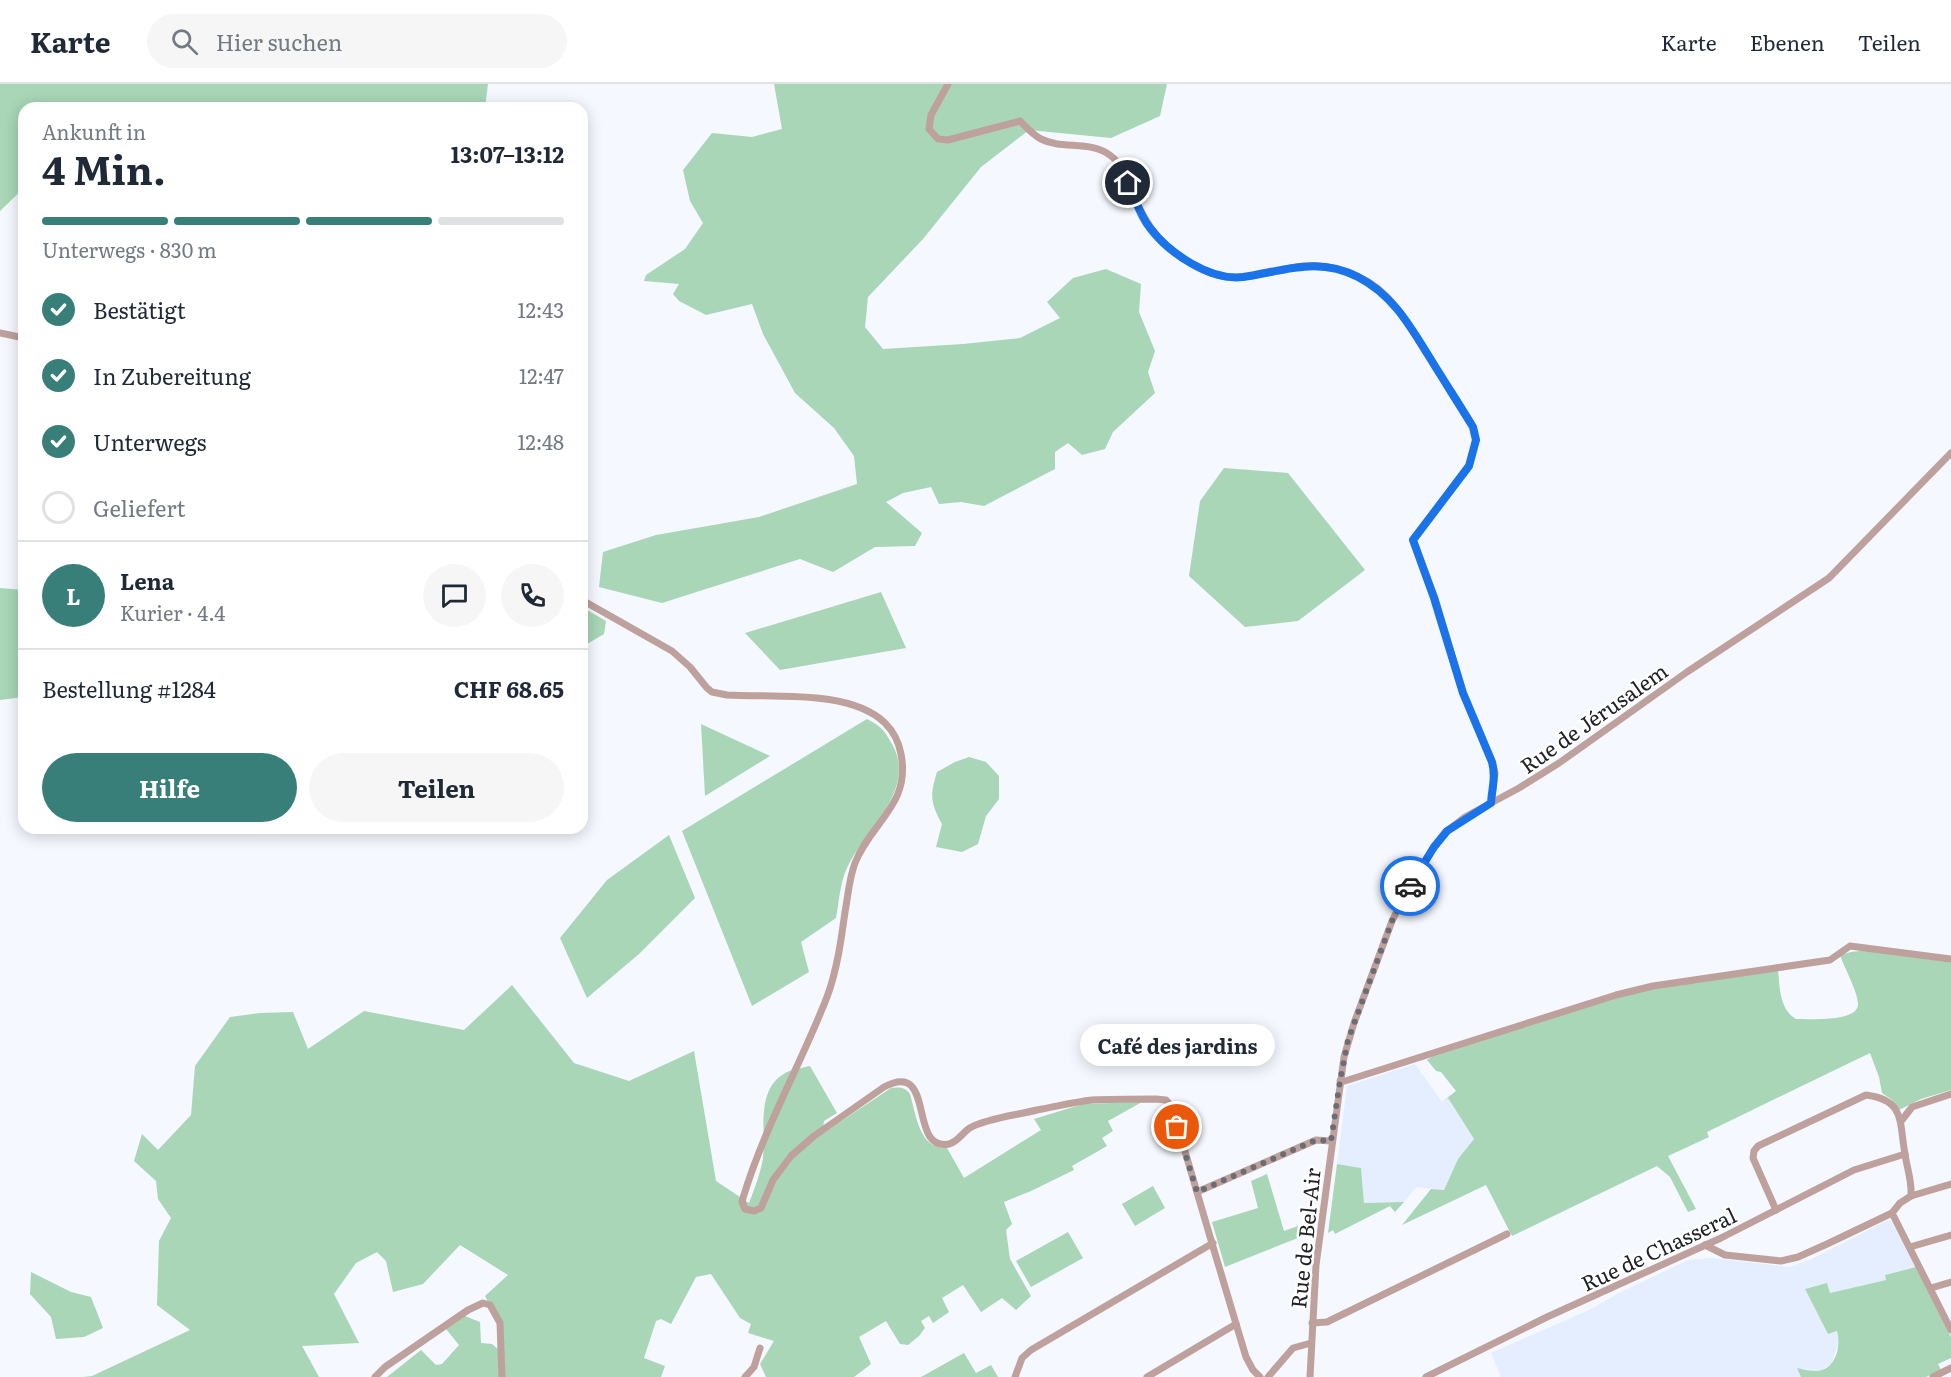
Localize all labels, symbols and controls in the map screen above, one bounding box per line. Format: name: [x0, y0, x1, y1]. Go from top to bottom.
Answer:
search box: [147, 14, 567, 68]
text: Karte: [30, 20, 111, 62]
icon: search: [168, 25, 201, 58]
text: Hier suchen: [216, 25, 342, 58]
text: Karte: [1661, 26, 1717, 57]
text: Ebenen: [1750, 26, 1825, 57]
text: Teilen: [1858, 26, 1921, 57]
text: Ankunft in: [42, 116, 146, 146]
text: 13:07–13:12: [451, 137, 564, 170]
text: 4 Min.: [42, 139, 166, 197]
pin: [1102, 157, 1153, 208]
icon: home: [1111, 166, 1144, 199]
text: Unterwegs · 830 m: [42, 234, 217, 264]
icon: check: [42, 293, 75, 326]
text: Bestätigt: [93, 293, 186, 326]
text: 12:43: [518, 294, 564, 324]
icon: check: [42, 359, 75, 392]
text: In Zubereitung: [93, 359, 251, 392]
text: 12:47: [519, 360, 564, 390]
icon: check: [42, 425, 75, 458]
text: Unterwegs: [93, 425, 206, 458]
text: 12:48: [517, 426, 564, 456]
text: Geliefert: [93, 491, 186, 524]
text: Lena: [120, 564, 175, 597]
button: chat: [423, 564, 486, 627]
button: phone: [501, 564, 564, 627]
text: L: [66, 579, 81, 612]
text: Kurier · 4.4: [120, 597, 225, 627]
street label: Rue de Jérusalem: [1513, 654, 1673, 780]
text: Bestellung #1284: [42, 672, 216, 705]
text: CHF 68.65: [454, 672, 564, 705]
button: Hilfe: [42, 753, 297, 822]
button: Teilen: [309, 753, 564, 822]
courier: [1380, 856, 1440, 916]
icon: car: [1394, 870, 1427, 903]
callout: Café des jardins: [1080, 1025, 1274, 1067]
text: Café des jardins: [1097, 1030, 1258, 1060]
pin: [1151, 1101, 1202, 1152]
icon: bag: [1160, 1110, 1193, 1143]
street label: Rue de Bel-Air: [1281, 1166, 1327, 1310]
street label: Rue de Chasseral: [1575, 1198, 1741, 1298]

